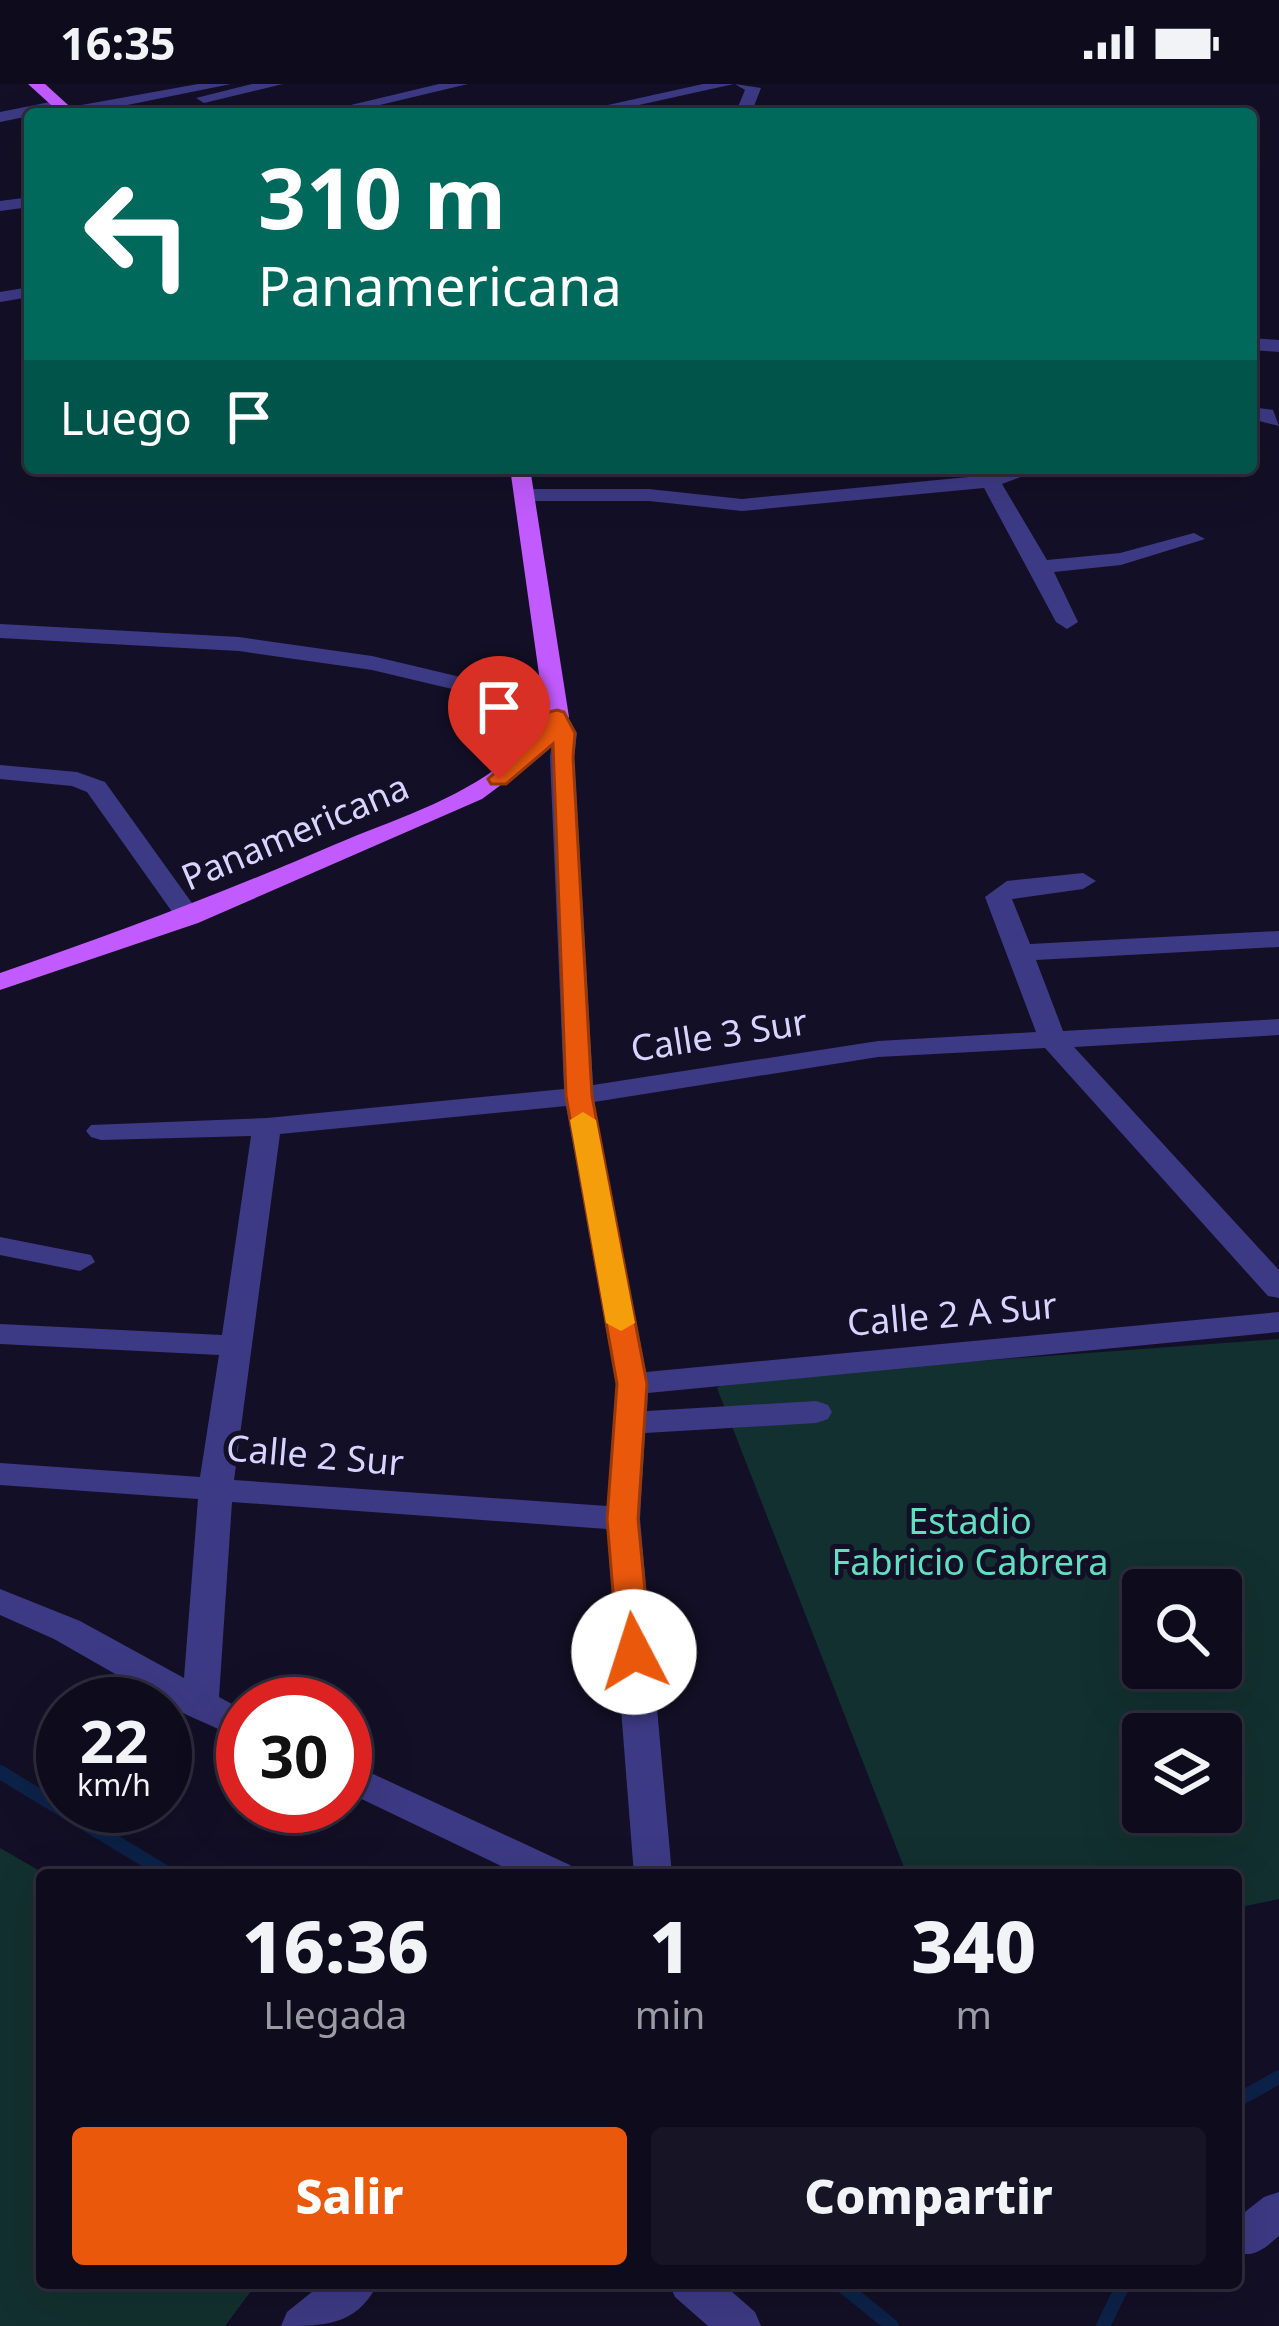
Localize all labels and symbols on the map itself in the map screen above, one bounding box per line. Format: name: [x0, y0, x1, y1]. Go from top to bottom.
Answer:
pin: [448, 656, 550, 779]
street label: Panamericana: [174, 762, 416, 901]
street label: Calle 3 Sur: [627, 996, 811, 1073]
street label: Calle 2 A Sur: [845, 1280, 1059, 1347]
street label: Calle 2 Sur: [224, 1422, 406, 1487]
park label: Estadio Fabricio Cabrera: [832, 1496, 1108, 1586]
position arrow: [571, 1589, 697, 1715]
speed limit sign: 30: [216, 1677, 372, 1833]

